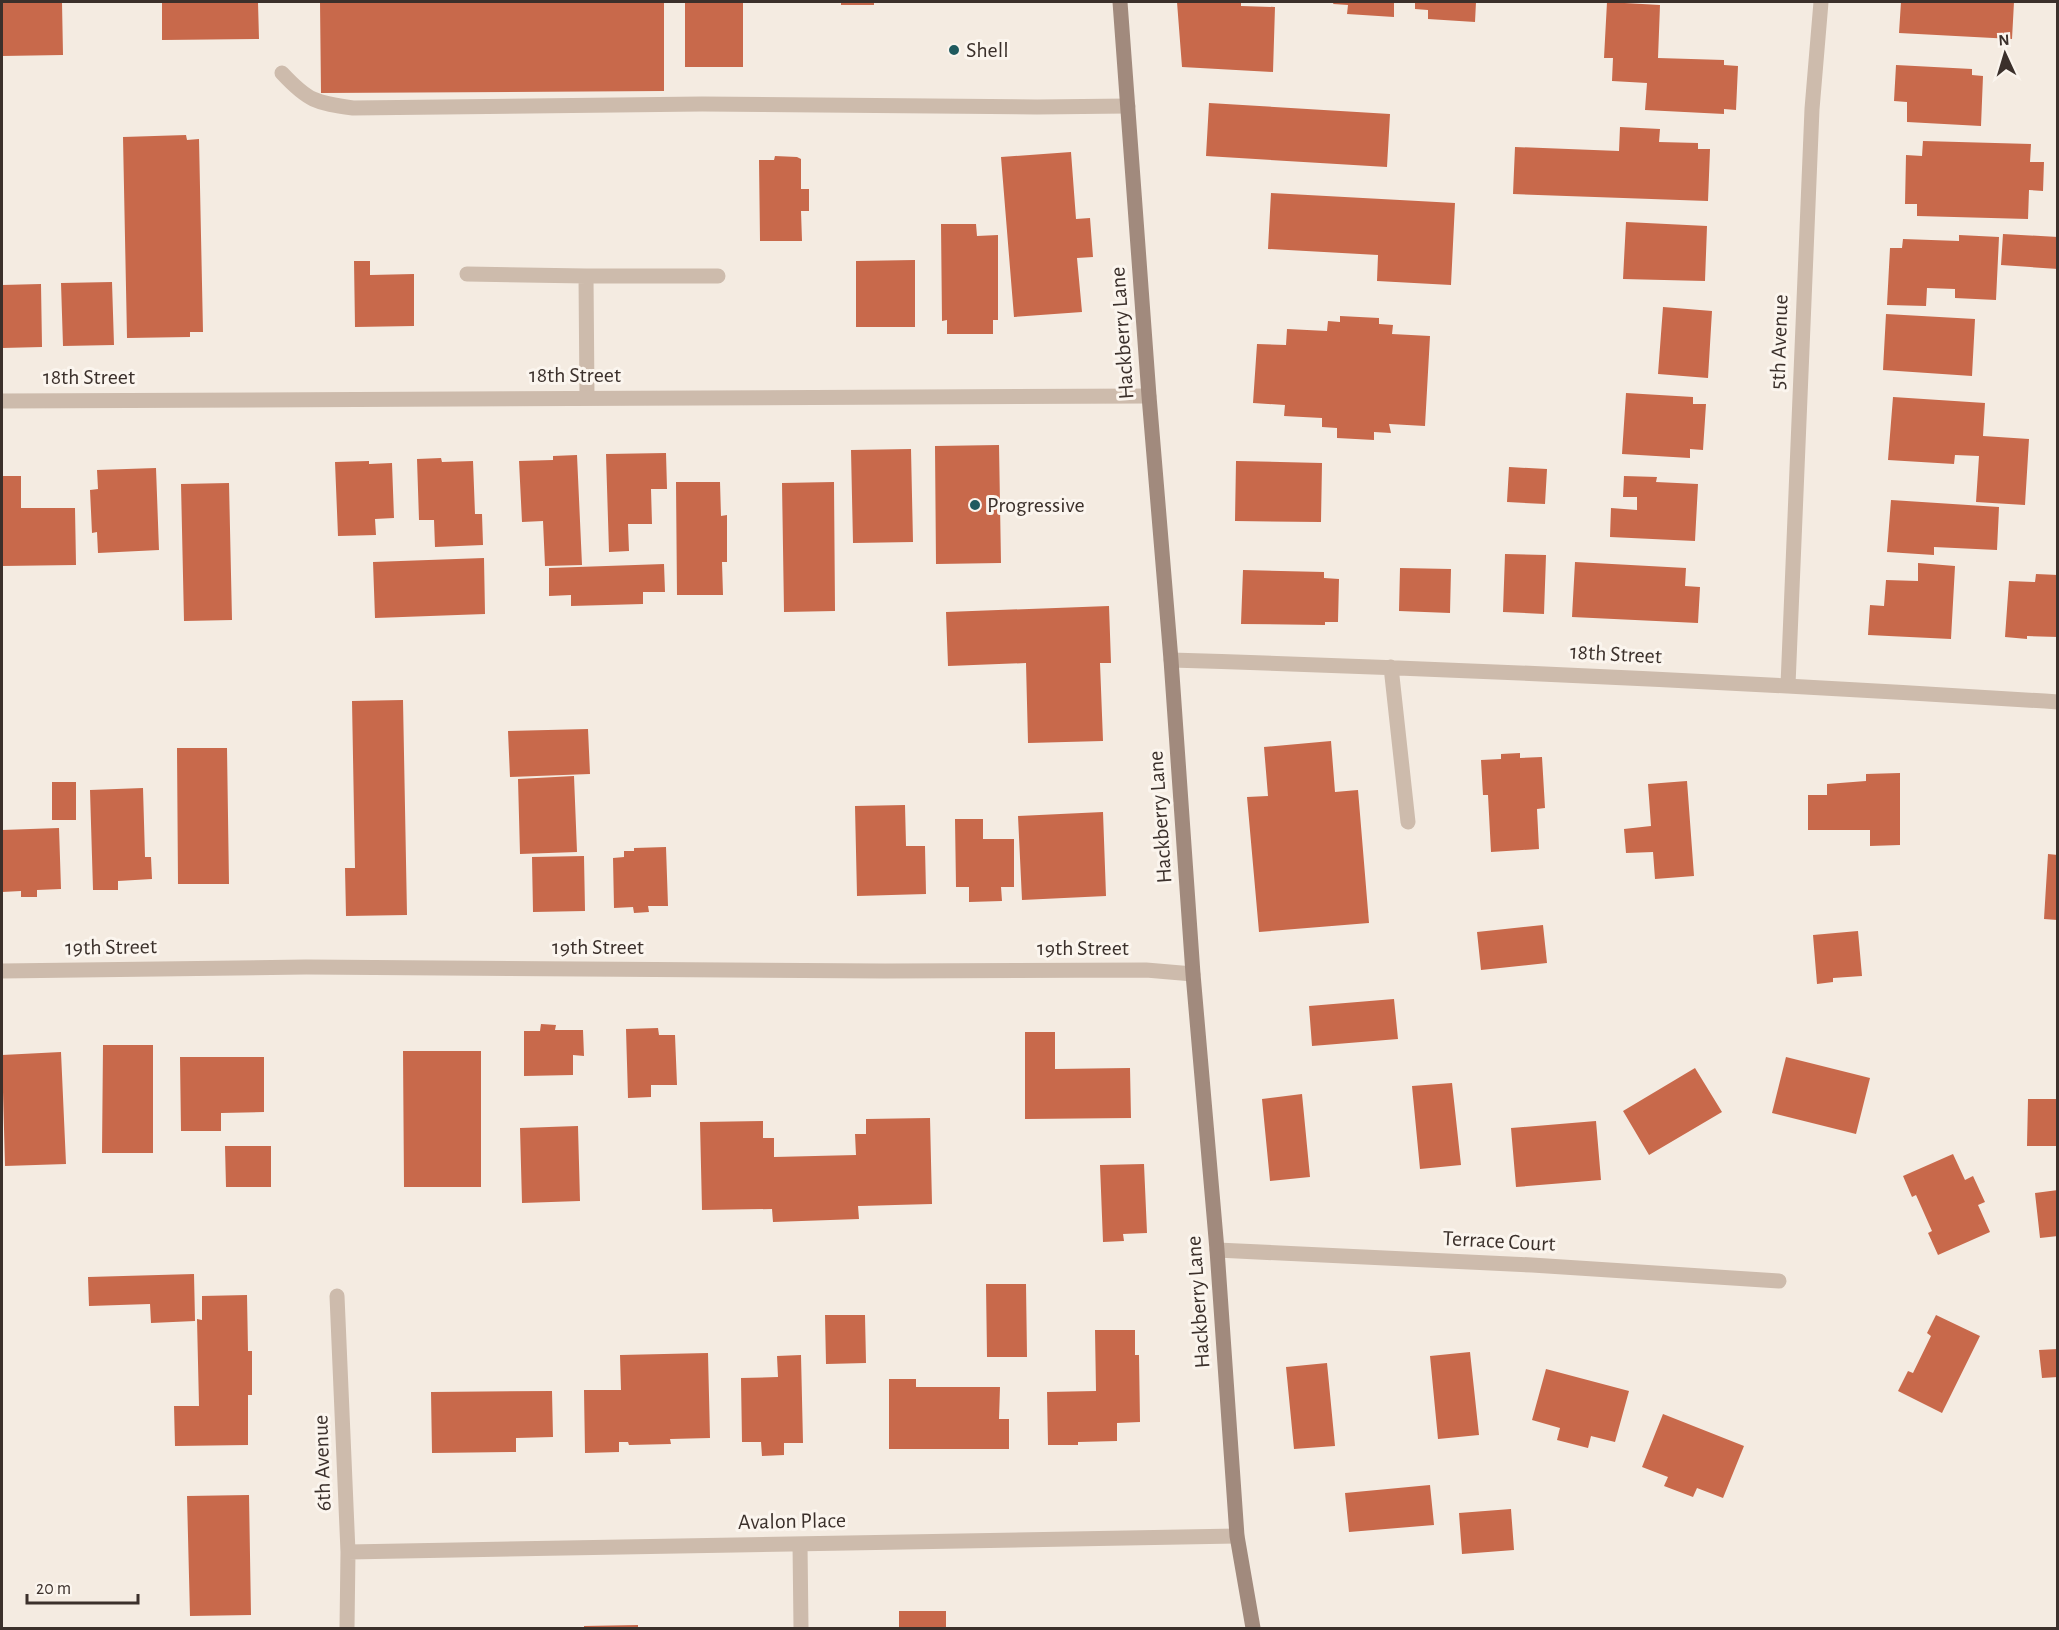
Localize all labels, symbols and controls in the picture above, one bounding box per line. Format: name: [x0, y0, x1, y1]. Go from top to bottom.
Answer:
north arrow: [1975, 24, 2035, 84]
text: N: [1998, 32, 2010, 48]
place label: Shell: [966, 39, 1009, 61]
marker: Shell: [947, 43, 961, 57]
street label: Hackberry Lane: [1106, 266, 1138, 400]
street label: 5th Avenue: [1766, 294, 1792, 390]
street label: 18th Street: [529, 364, 621, 386]
street label: 18th Street: [43, 366, 135, 388]
place label: Progressive: [987, 494, 1085, 516]
marker: Progressive: [968, 498, 982, 512]
street label: 18th Street: [1570, 641, 1662, 667]
street label: Hackberry Lane: [1144, 750, 1176, 884]
street label: 19th Street: [65, 935, 157, 959]
street label: 19th Street: [552, 936, 644, 958]
street label: 19th Street: [1037, 937, 1129, 959]
street label: Terrace Court: [1442, 1227, 1556, 1255]
street label: Hackberry Lane: [1182, 1235, 1214, 1369]
street label: 6th Avenue: [309, 1414, 335, 1512]
street label: Avalon Place: [738, 1509, 846, 1533]
scale bar: [27, 1567, 138, 1605]
text: 20 m: [36, 1580, 71, 1598]

